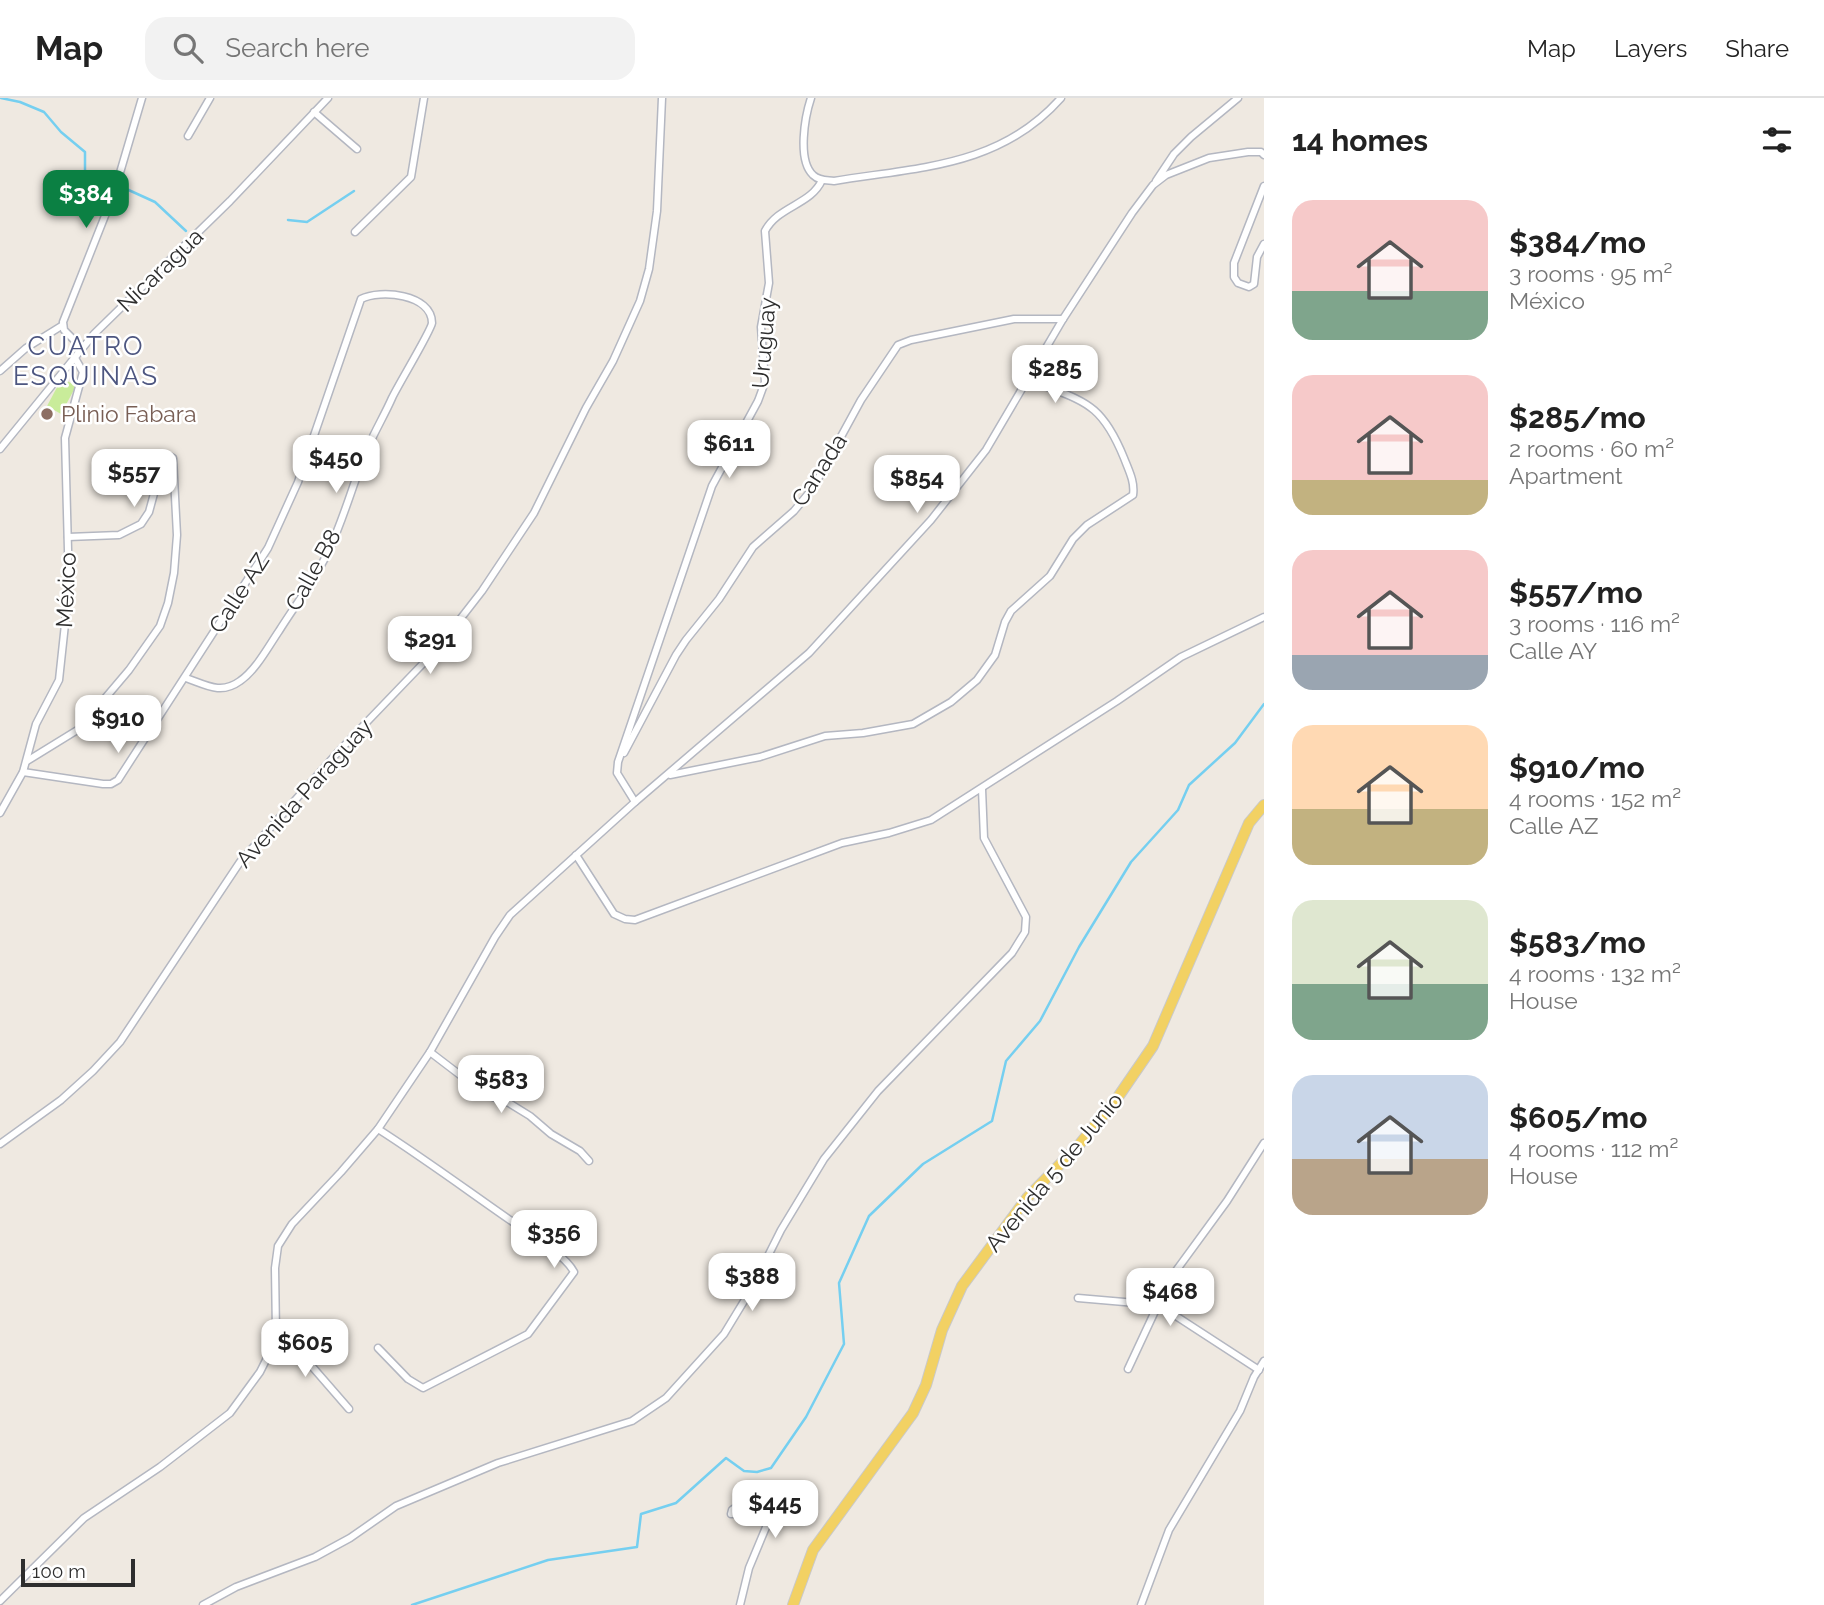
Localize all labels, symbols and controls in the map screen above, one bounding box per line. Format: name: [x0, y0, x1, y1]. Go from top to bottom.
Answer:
search box: [145, 17, 635, 80]
text: Map: [35, 29, 103, 68]
icon: search: [169, 29, 207, 67]
text: Search here: [225, 33, 370, 63]
text: Map: [1527, 34, 1576, 63]
text: Layers: [1614, 34, 1687, 63]
text: Share: [1725, 34, 1789, 63]
icon: filters: [1758, 121, 1796, 159]
text: 14 homes: [1292, 123, 1428, 158]
pin: $384: [45, 170, 127, 230]
text: $384: [59, 179, 113, 206]
street label: Nicaragua: [111, 222, 208, 317]
text: $384/mo: [1509, 225, 1646, 260]
icon: home: [1348, 228, 1432, 312]
text: 3 rooms · 95 m²: [1509, 260, 1672, 287]
text: México: [1509, 287, 1585, 314]
street label: Uruguay: [746, 296, 781, 390]
district label: CUATRO ESQUINAS: [13, 331, 159, 391]
pin: $285: [1014, 345, 1096, 405]
text: $285: [1028, 354, 1082, 381]
place label: Plinio Fabara: [61, 400, 196, 427]
text: $285/mo: [1509, 400, 1646, 435]
icon: home: [1348, 403, 1432, 487]
marker: Plinio Fabara: [39, 406, 55, 422]
pin: $611: [688, 420, 770, 480]
street label: Canada: [785, 428, 852, 511]
text: $611: [703, 429, 755, 456]
text: 2 rooms · 60 m²: [1509, 435, 1674, 462]
pin: $450: [295, 436, 377, 495]
text: $450: [309, 444, 363, 471]
pin: $557: [93, 450, 175, 509]
pin: $854: [876, 456, 958, 515]
text: $557: [108, 458, 160, 485]
text: Apartment: [1509, 462, 1623, 489]
text: $854: [890, 464, 944, 491]
street label: Calle B8: [279, 524, 346, 615]
street label: Calle AZ: [203, 548, 274, 638]
street label: México: [50, 551, 81, 629]
text: $557/mo: [1509, 575, 1643, 610]
icon: home: [1348, 578, 1432, 662]
text: 3 rooms · 116 m²: [1509, 610, 1680, 637]
pin: $291: [389, 616, 471, 676]
text: $291: [404, 625, 456, 652]
text: Calle AY: [1509, 637, 1597, 664]
pin: $910: [77, 696, 159, 755]
text: $910: [91, 704, 145, 731]
street label: Avenida Paraguay: [230, 713, 378, 873]
text: $910/mo: [1509, 750, 1645, 785]
icon: home: [1348, 753, 1432, 837]
text: 4 rooms · 152 m²: [1509, 785, 1681, 812]
text: Calle AZ: [1509, 812, 1599, 839]
text: $583/mo: [1509, 925, 1646, 960]
icon: home: [1348, 928, 1432, 1012]
text: 4 rooms · 132 m²: [1509, 960, 1681, 987]
text: House: [1509, 987, 1578, 1014]
pin: $583: [460, 1056, 542, 1115]
text: $583: [474, 1064, 528, 1091]
street label: Avenida 5 de Junio: [979, 1087, 1128, 1257]
text: $605/mo: [1509, 1100, 1647, 1135]
icon: home: [1348, 1103, 1432, 1187]
text: 4 rooms · 112 m²: [1509, 1135, 1678, 1162]
text: House: [1509, 1162, 1578, 1189]
pin: $356: [513, 1210, 595, 1270]
text: $356: [527, 1219, 581, 1246]
pin: $388: [711, 1254, 793, 1313]
text: $388: [724, 1262, 780, 1289]
pin: $468: [1129, 1268, 1211, 1328]
text: $468: [1142, 1277, 1198, 1304]
pin: $605: [264, 1320, 346, 1379]
text: $605: [277, 1328, 333, 1355]
pin: $445: [734, 1480, 816, 1540]
text: $445: [748, 1489, 802, 1516]
scale bar: [21, 1556, 135, 1588]
text: 100 m: [32, 1560, 86, 1582]

